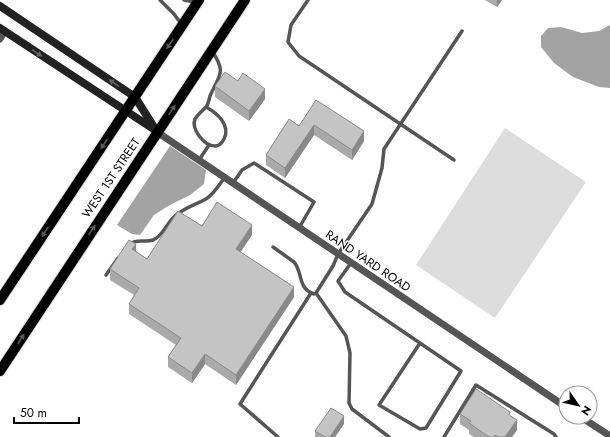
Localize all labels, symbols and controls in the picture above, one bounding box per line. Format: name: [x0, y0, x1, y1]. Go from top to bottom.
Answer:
one-way arrow: [166, 39, 174, 49]
one-way arrow: [32, 49, 43, 57]
one-way arrow: [108, 79, 119, 87]
one-way arrow: [168, 105, 176, 115]
street label: WEST 1ST STREET: [78, 134, 145, 222]
one-way arrow: [100, 138, 107, 150]
one-way arrow: [89, 224, 96, 236]
street label: RAND YARD ROAD: [322, 226, 414, 296]
one-way arrow: [41, 227, 49, 237]
one-way arrow: [18, 333, 25, 345]
north arrow: [558, 385, 598, 425]
scale bar: [14, 399, 79, 425]
text: N: [577, 402, 595, 419]
text: 50 m: [20, 404, 47, 422]

